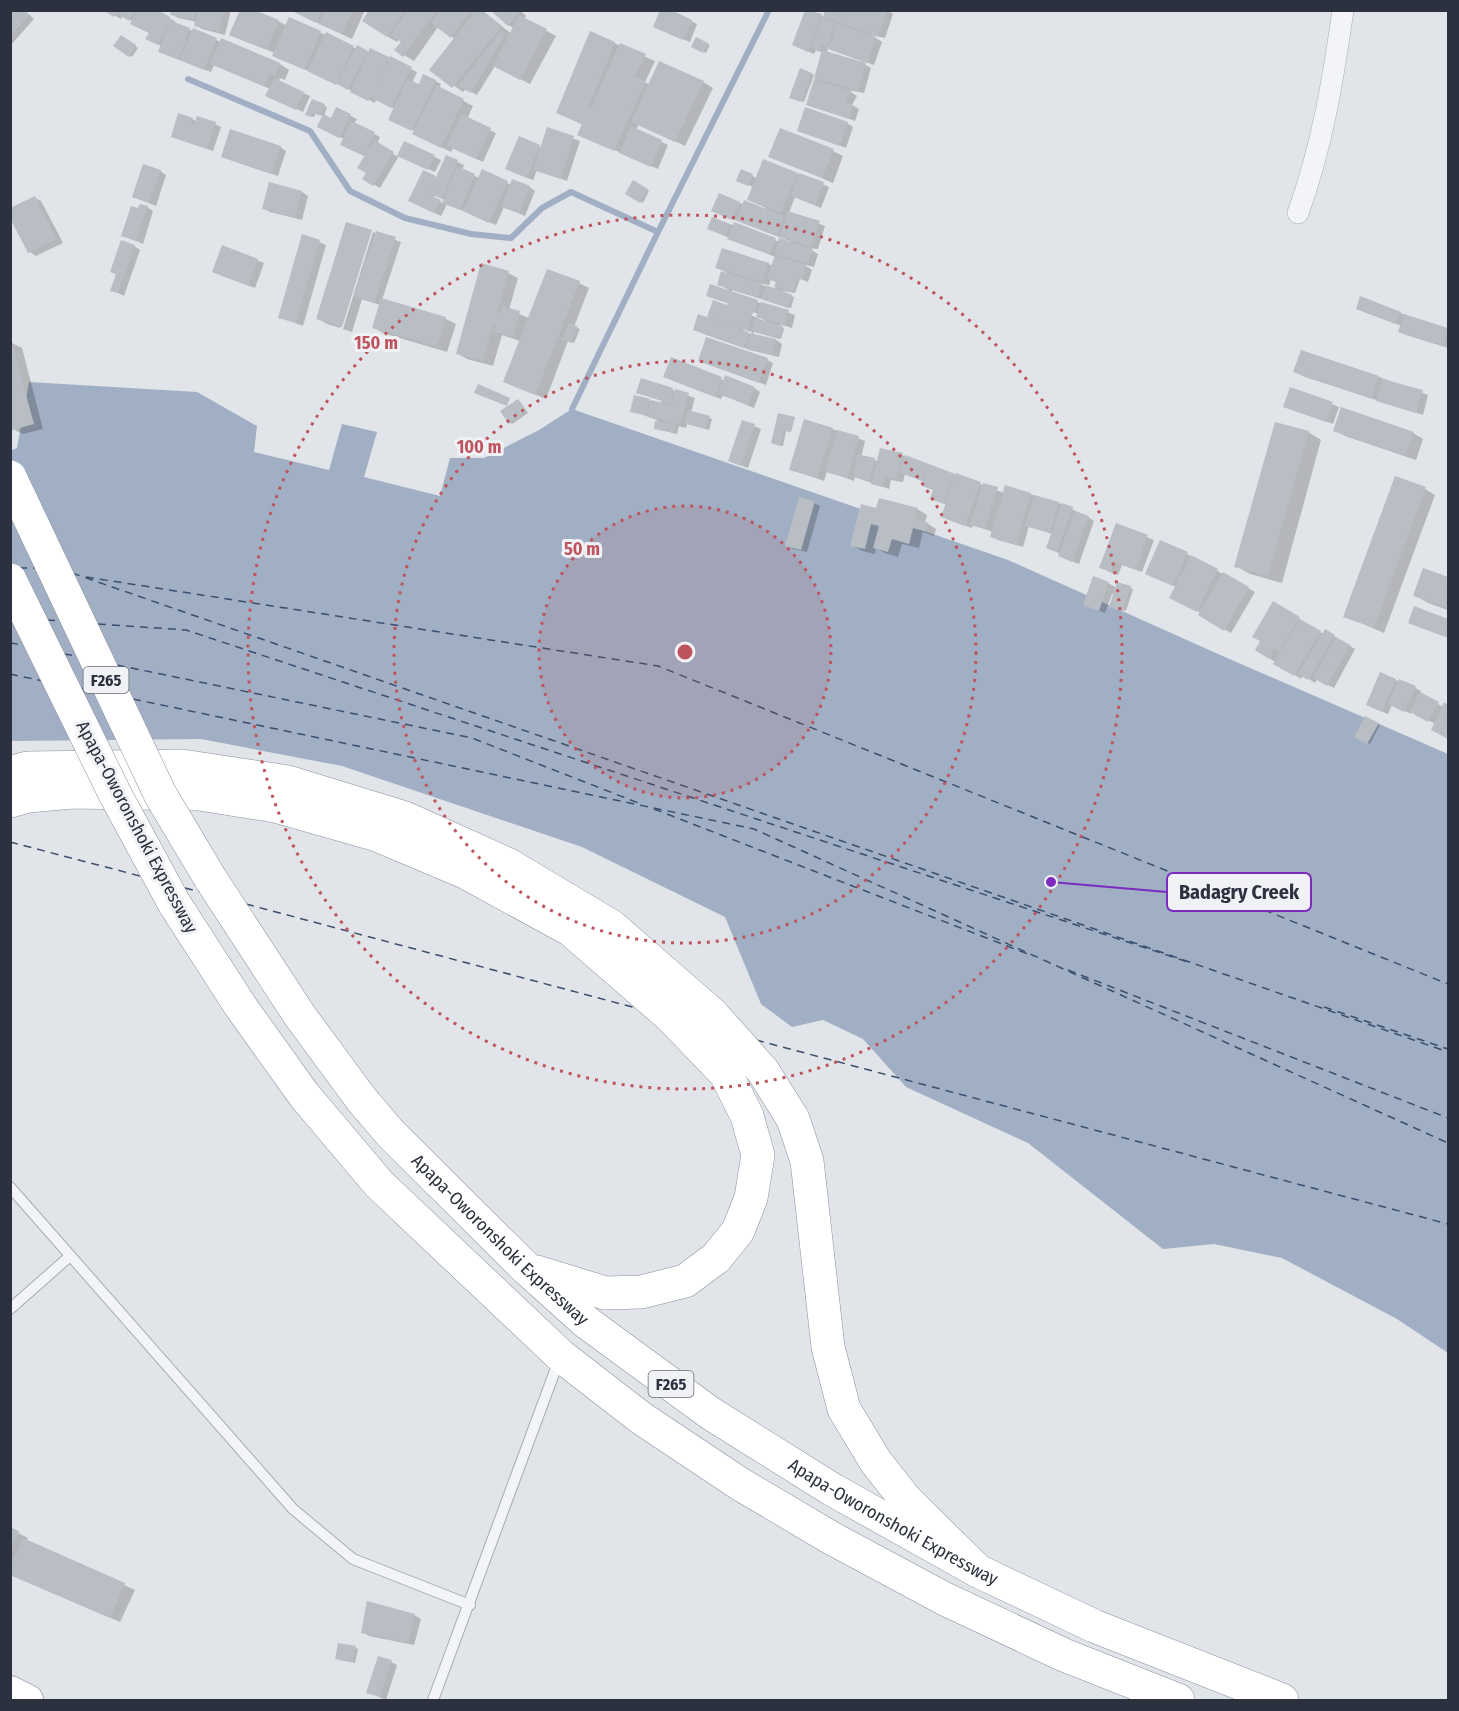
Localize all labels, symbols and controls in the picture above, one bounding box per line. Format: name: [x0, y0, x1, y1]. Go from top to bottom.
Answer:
text: 150 m: [354, 332, 398, 354]
text: 100 m: [457, 436, 501, 458]
text: 50 m: [564, 538, 600, 560]
centre of rings: [675, 642, 695, 662]
road number: F265: [84, 667, 128, 693]
street label: Apapa-Oworonshoki Expressway: [72, 717, 202, 937]
callout: Badagry Creek: [1167, 873, 1311, 911]
text: Badagry Creek: [1179, 880, 1300, 904]
street label: Apapa-Oworonshoki Expressway: [407, 1150, 593, 1330]
road number: F265: [648, 1371, 694, 1397]
street label: Apapa-Oworonshoki Expressway: [784, 1454, 1002, 1590]

